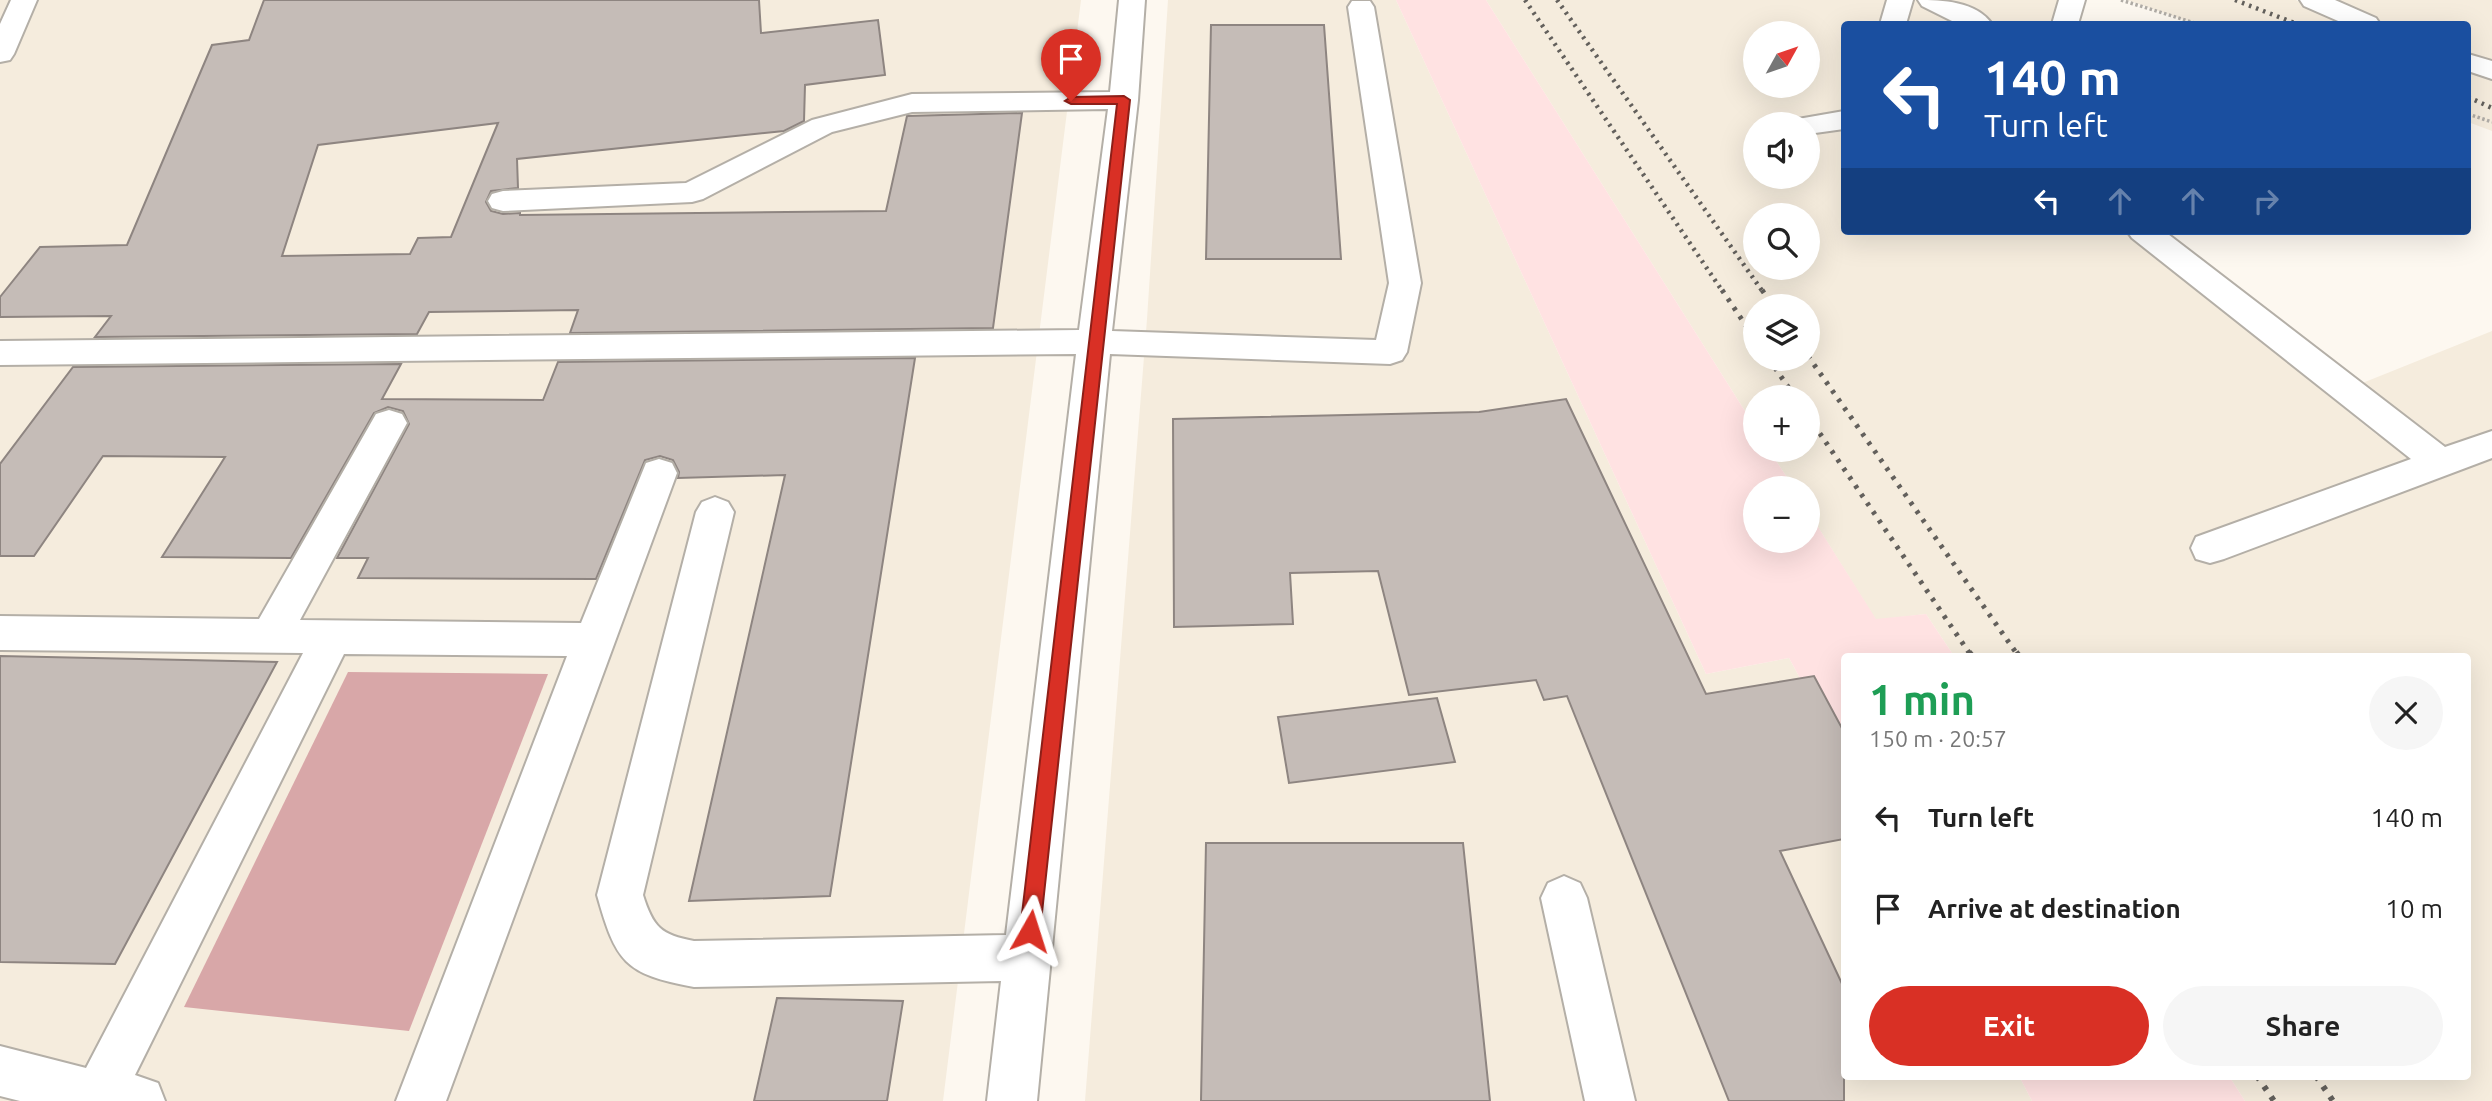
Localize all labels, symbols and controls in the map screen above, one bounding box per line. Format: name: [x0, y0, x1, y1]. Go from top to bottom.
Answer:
north arrow: [1743, 21, 1820, 98]
map controls: [1743, 21, 1820, 553]
pin: [1041, 29, 1101, 101]
icon: arrive: [1052, 40, 1090, 78]
icon: left: [1869, 49, 1960, 140]
text: 140 m: [1984, 49, 2121, 104]
text: Turn left: [1984, 107, 2108, 143]
button: sound: [1743, 112, 1820, 189]
icon: left: [2028, 182, 2066, 220]
icon: ahead: [2101, 182, 2139, 220]
icon: ahead: [2174, 182, 2212, 220]
icon: right: [2247, 182, 2285, 220]
button: search: [1743, 203, 1820, 280]
button: layers: [1743, 294, 1820, 371]
button: +: [1743, 385, 1820, 462]
button: −: [1743, 476, 1820, 553]
text: 1 min: [1869, 676, 1975, 723]
button: close: [2369, 676, 2443, 750]
text: 150 m · 20:57: [1869, 726, 2007, 751]
icon: left: [1869, 799, 1907, 837]
text: Turn left: [1928, 803, 2034, 832]
text: 140 m: [2371, 803, 2443, 832]
icon: arrive: [1869, 890, 1907, 928]
position arrow: [993, 894, 1067, 968]
text: Arrive at destination: [1928, 894, 2181, 923]
text: 10 m: [2385, 894, 2443, 923]
button: Exit: [1869, 986, 2149, 1066]
button: Share: [2163, 986, 2443, 1066]

